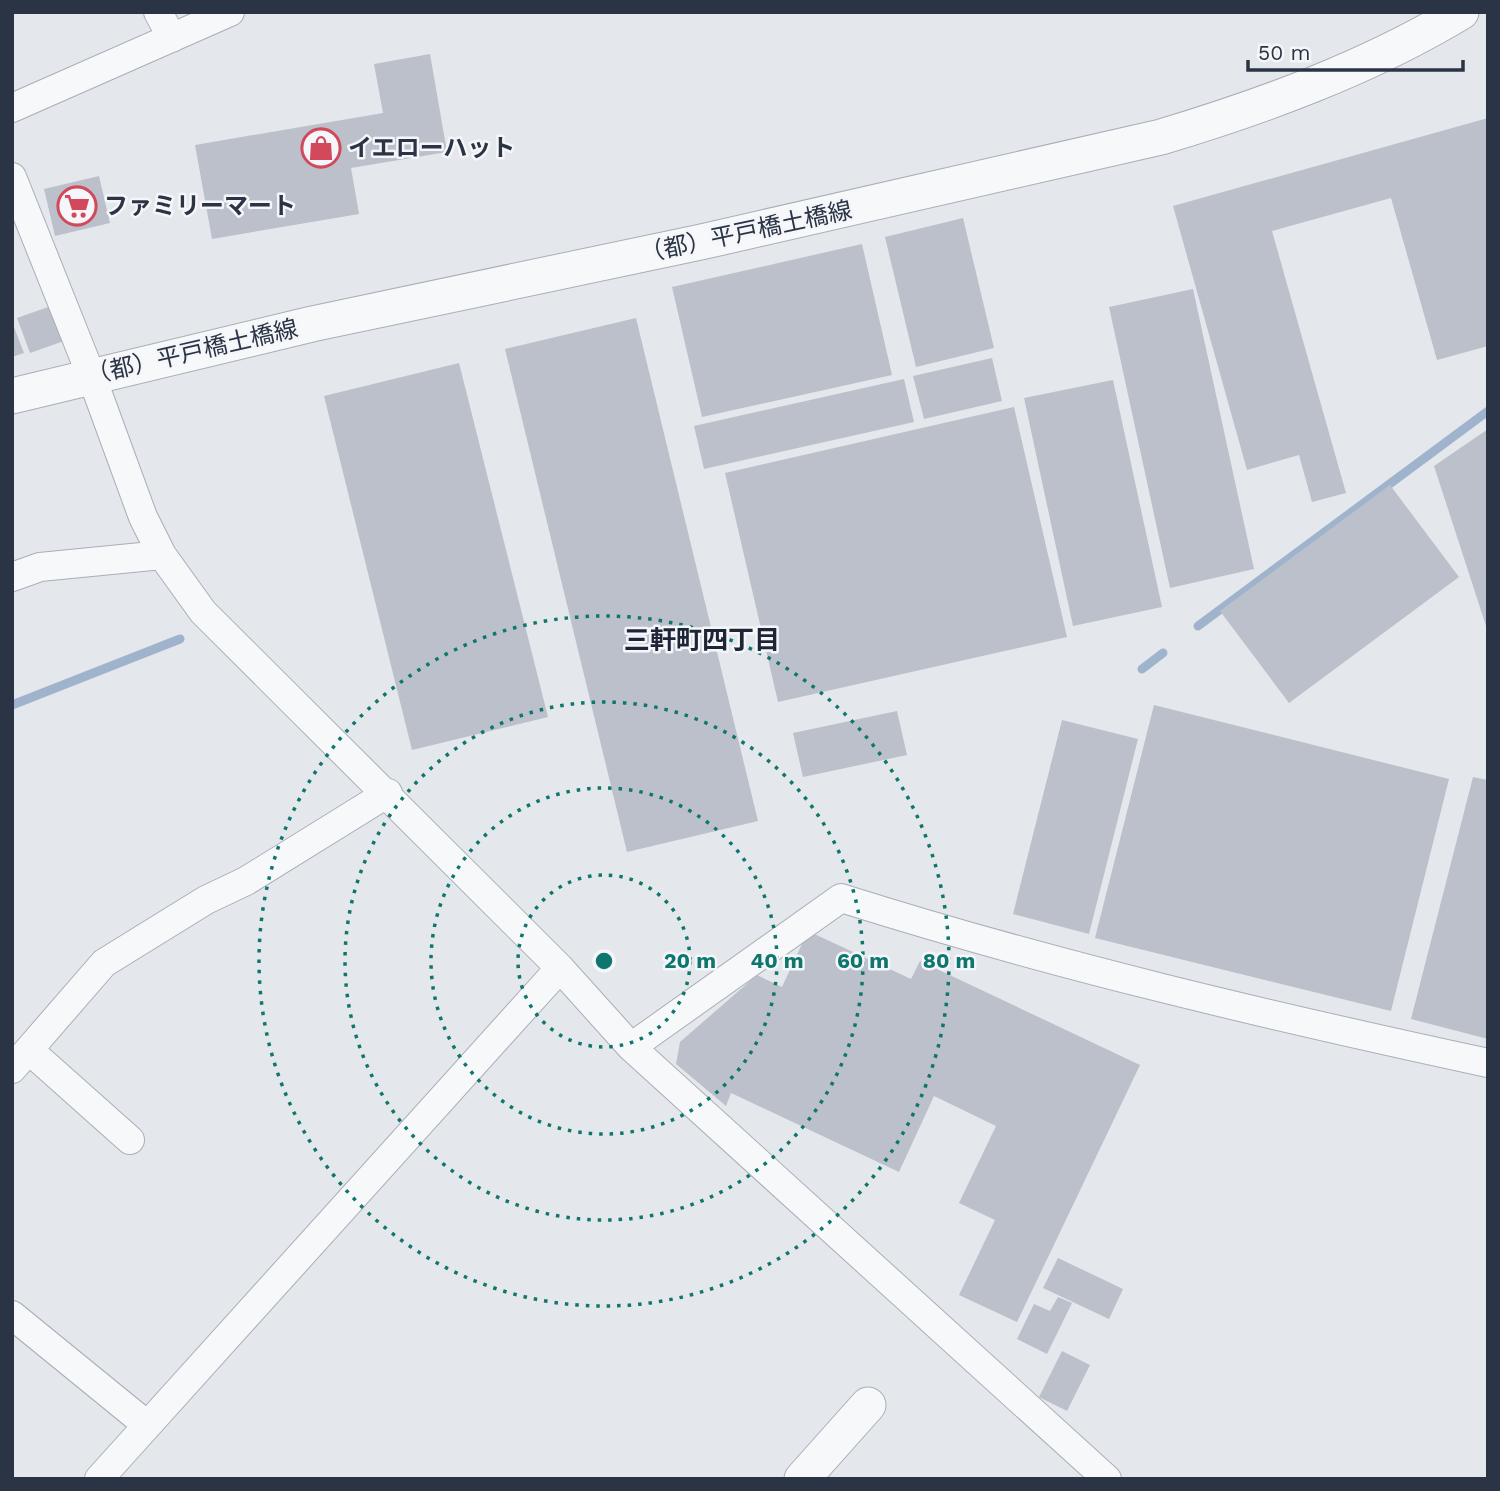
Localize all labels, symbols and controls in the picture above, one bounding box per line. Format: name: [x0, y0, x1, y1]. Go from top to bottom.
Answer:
scale bar: [1248, 28, 1463, 72]
text: 50 m: [1258, 40, 1310, 65]
shop icon: イエローハット: [300, 127, 342, 169]
place label: イエローハット: [348, 134, 515, 162]
supermarket icon: ファミリーマート: [56, 185, 98, 227]
place label: ファミリーマート: [104, 192, 296, 220]
street label: （都）平戸橋土橋線: [637, 196, 855, 268]
street label: （都）平戸橋土橋線: [84, 314, 300, 390]
district label: 三軒町四丁目: [624, 625, 780, 655]
text: 20 m: [664, 948, 716, 973]
text: 40 m: [751, 948, 803, 973]
text: 60 m: [837, 948, 889, 973]
text: 80 m: [923, 948, 975, 973]
centre of rings: [592, 949, 616, 973]

